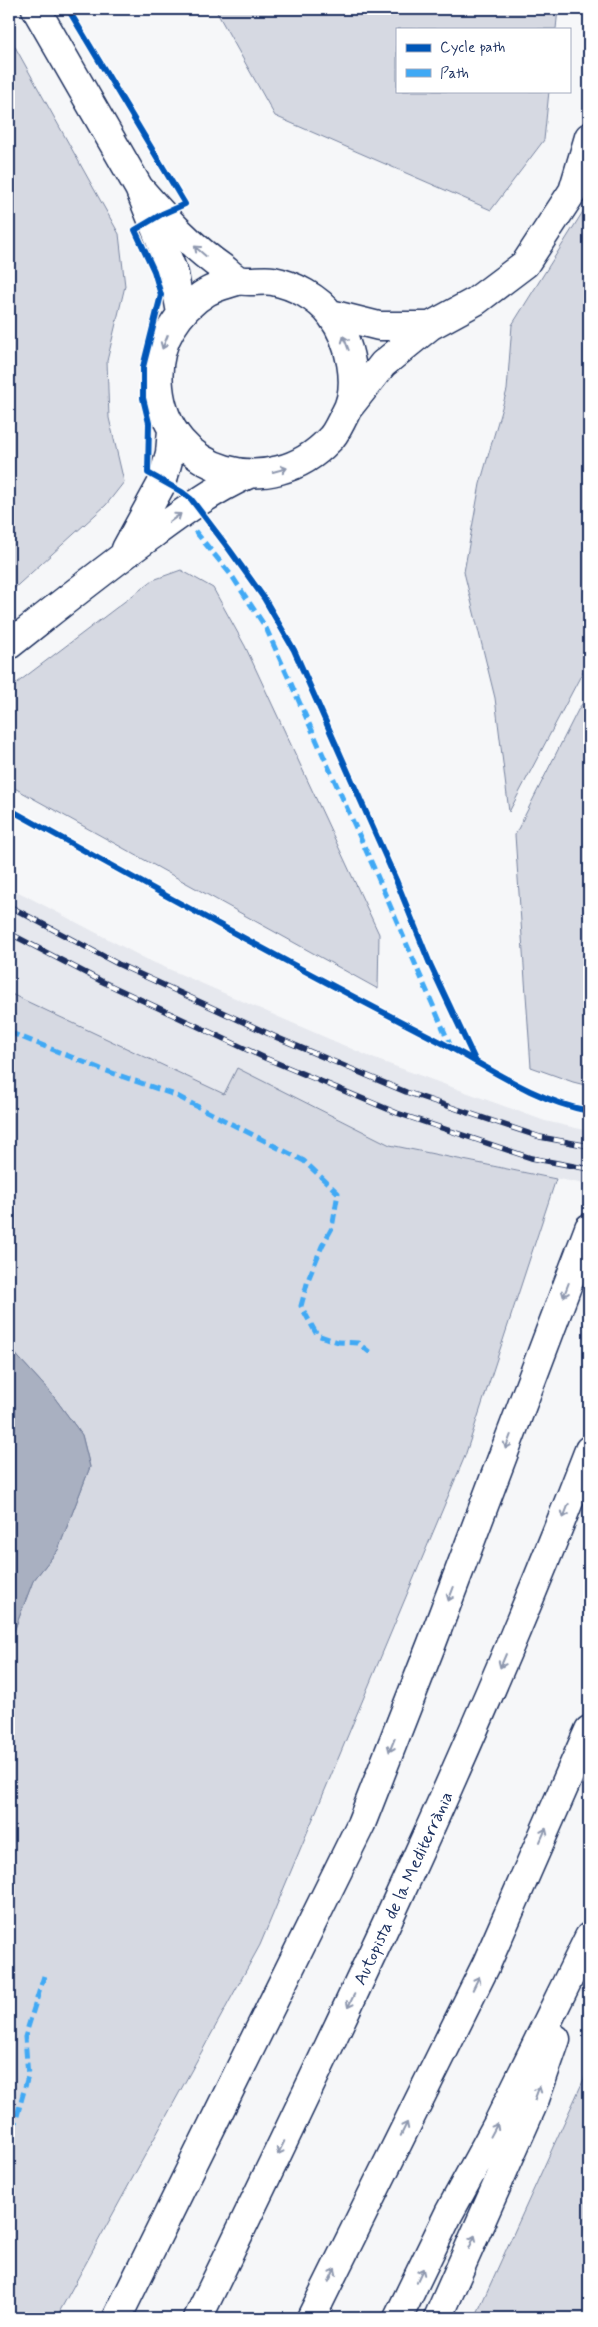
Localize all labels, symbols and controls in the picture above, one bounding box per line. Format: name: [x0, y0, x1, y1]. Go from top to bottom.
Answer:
legend: [396, 28, 570, 92]
text: Cycle path: [440, 38, 505, 58]
text: Path: [440, 64, 469, 84]
one-way arrow: [194, 246, 207, 257]
one-way arrow: [160, 334, 169, 349]
one-way arrow: [341, 336, 350, 351]
one-way arrow: [272, 465, 288, 475]
one-way arrow: [168, 513, 182, 523]
one-way arrow: [561, 1282, 570, 1297]
one-way arrow: [503, 1434, 512, 1449]
one-way arrow: [560, 1504, 569, 1519]
one-way arrow: [446, 1586, 455, 1601]
one-way arrow: [497, 1653, 507, 1668]
one-way arrow: [387, 1737, 396, 1752]
street label: Autopista de la Mediterrània: [348, 1788, 459, 1989]
one-way arrow: [538, 1828, 548, 1843]
one-way arrow: [472, 1976, 482, 1991]
one-way arrow: [346, 1993, 355, 2008]
one-way arrow: [533, 2085, 542, 2101]
one-way arrow: [400, 2122, 410, 2137]
one-way arrow: [490, 2123, 499, 2138]
one-way arrow: [275, 2140, 285, 2155]
one-way arrow: [468, 2235, 478, 2250]
one-way arrow: [327, 2267, 337, 2282]
one-way arrow: [415, 2267, 425, 2282]

